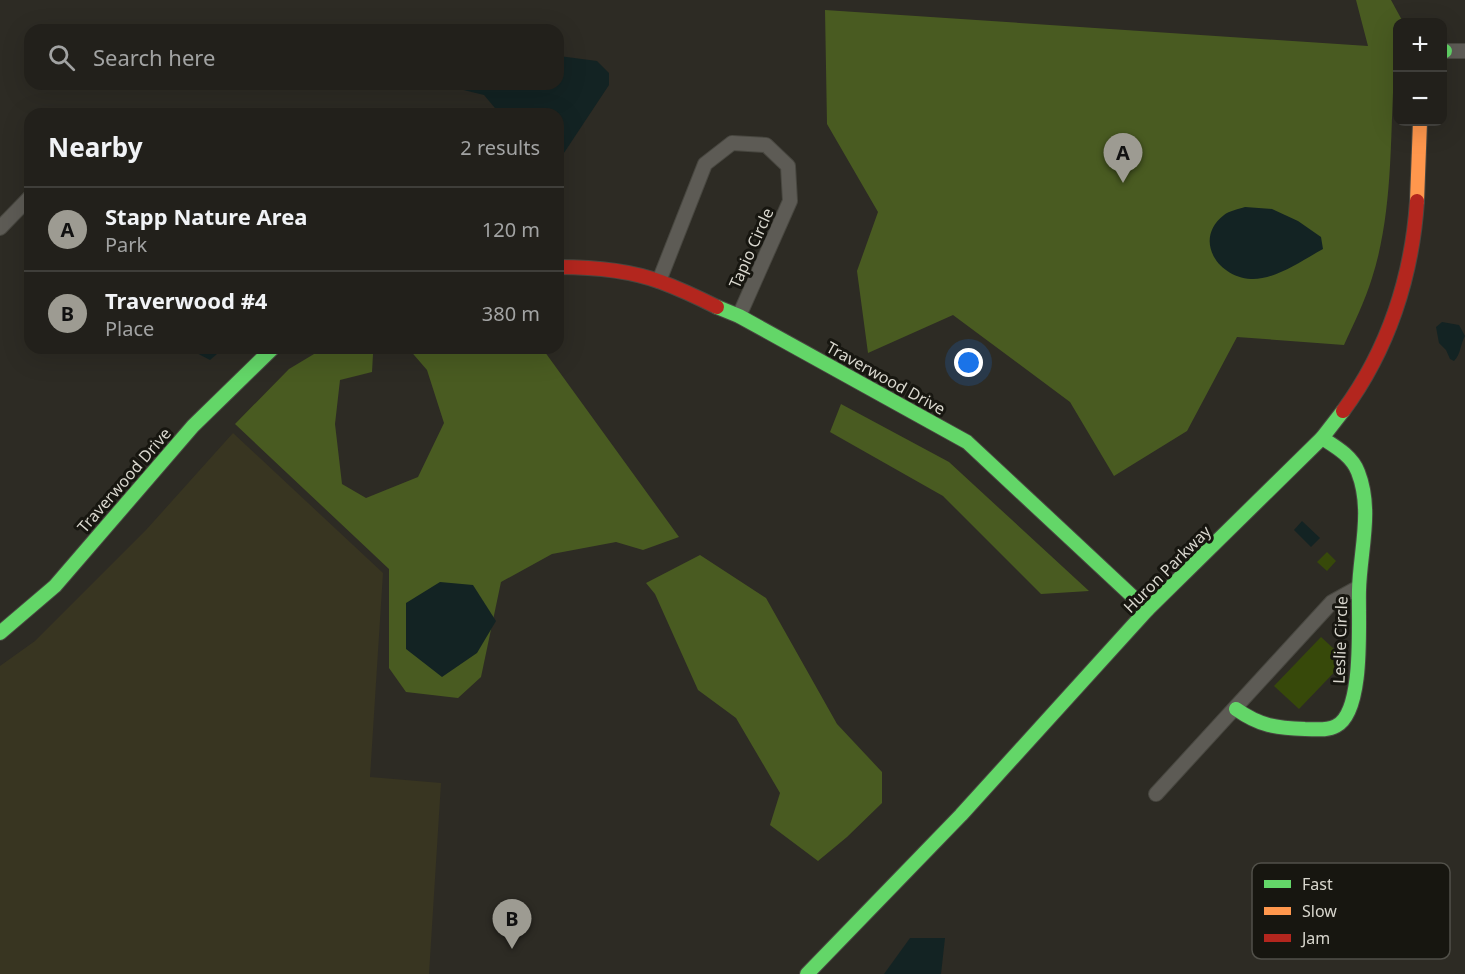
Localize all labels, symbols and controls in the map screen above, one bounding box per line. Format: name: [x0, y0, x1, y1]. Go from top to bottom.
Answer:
map controls: [1393, 18, 1447, 126]
button: +: [1393, 18, 1447, 72]
search box: [24, 24, 564, 90]
icon: search: [45, 41, 78, 74]
text: Search here: [93, 42, 215, 72]
button: −: [1393, 72, 1447, 126]
text: Nearby: [48, 129, 143, 165]
text: 2 results: [460, 134, 540, 161]
pin: A: [1104, 134, 1142, 183]
text: Stapp Nature Area: [105, 201, 307, 231]
street label: Tapio Circle: [724, 204, 778, 292]
text: A: [61, 216, 74, 243]
text: 120 m: [482, 216, 540, 243]
text: Park: [105, 231, 147, 258]
text: Traverwood #4: [105, 285, 267, 315]
text: B: [61, 300, 74, 327]
text: 380 m: [482, 300, 540, 327]
text: Place: [105, 315, 154, 342]
street label: Traverwood Drive: [823, 336, 949, 420]
your location: [954, 348, 983, 377]
street label: Traverwood Drive: [72, 423, 176, 537]
street label: Huron Parkway: [1118, 520, 1216, 618]
street label: Leslie Circle: [1327, 596, 1353, 684]
legend: [1252, 863, 1450, 959]
text: Fast: [1302, 873, 1333, 895]
pin: B: [492, 900, 532, 949]
text: Slow: [1302, 900, 1337, 922]
text: Jam: [1300, 927, 1330, 949]

